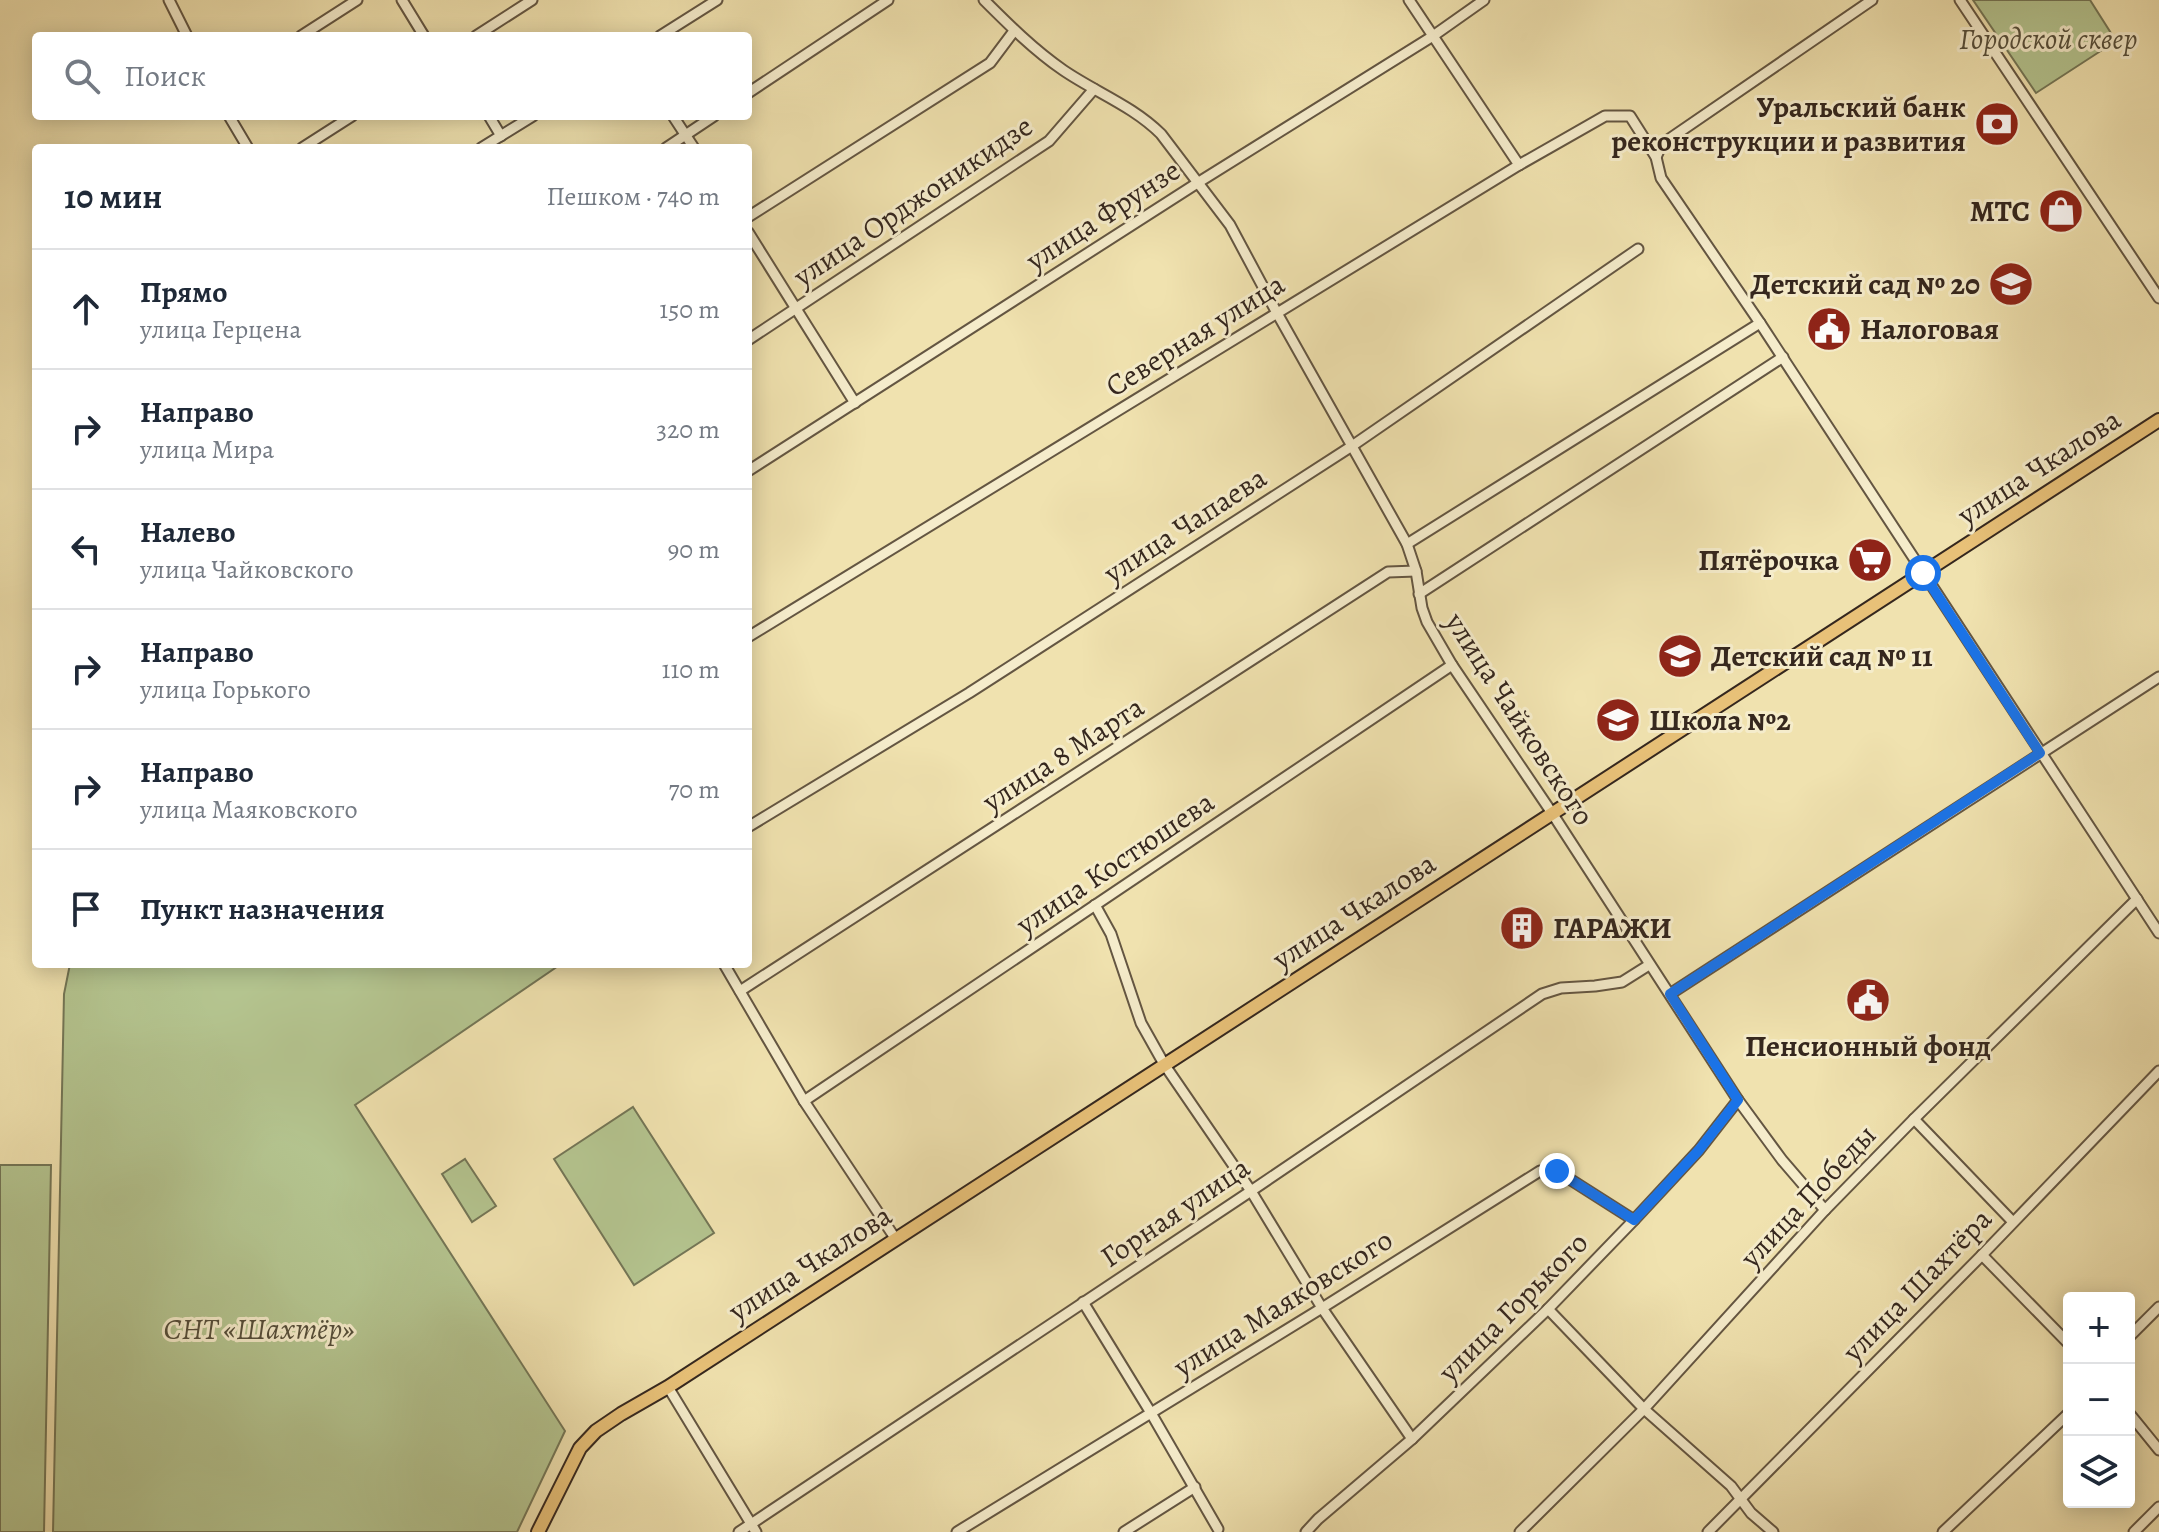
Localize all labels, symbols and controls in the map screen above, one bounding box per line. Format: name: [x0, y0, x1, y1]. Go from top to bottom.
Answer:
park label: Городской сквер: [1959, 19, 2137, 59]
search box: [32, 32, 752, 120]
icon: search: [60, 54, 104, 98]
text: Поиск: [124, 56, 206, 96]
place label: Уральский банк реконструкции и развития: [1611, 87, 1966, 161]
bank icon: Уральский банк реконструкции и развития: [1973, 100, 2021, 148]
street label: улица Орджоникидзе: [785, 106, 1040, 297]
street label: улица Фрунзе: [1017, 150, 1188, 280]
text: 10 мин: [64, 173, 162, 220]
text: Пешком · 740 m: [547, 179, 720, 214]
shop icon: МТС: [2037, 187, 2085, 235]
place label: МТС: [1970, 191, 2030, 231]
school or university icon: Детский сад № 20: [1987, 260, 2035, 308]
street label: Северная улица: [1098, 264, 1292, 406]
place label: Детский сад № 20: [1750, 264, 1980, 304]
text: Прямо: [140, 272, 227, 312]
icon: ahead: [64, 287, 108, 331]
text: 150 m: [659, 292, 720, 327]
public building icon: Налоговая: [1805, 305, 1853, 353]
place label: Налоговая: [1860, 309, 1999, 349]
text: улица Герцена: [140, 312, 302, 347]
text: Направо: [140, 392, 254, 432]
street label: улица Чкалова: [1949, 399, 2129, 535]
icon: right: [64, 407, 108, 451]
text: 320 m: [656, 412, 720, 447]
text: улица Мира: [140, 432, 274, 467]
street label: улица Чапаева: [1095, 457, 1274, 593]
text: Налево: [140, 512, 235, 552]
icon: left: [64, 527, 108, 571]
text: 90 m: [668, 532, 720, 567]
supermarket icon: Пятёрочка: [1846, 536, 1894, 584]
place label: Пятёрочка: [1698, 540, 1840, 580]
text: улица Чайковского: [140, 552, 354, 587]
route start: [1905, 555, 1941, 591]
street label: улица Чайковского: [1436, 604, 1604, 833]
text: Направо: [140, 632, 254, 672]
school or university icon: Детский сад № 11: [1656, 632, 1704, 680]
place label: Детский сад № 11: [1711, 636, 1933, 676]
icon: right: [64, 647, 108, 691]
text: 110 m: [662, 652, 720, 687]
text: улица Горького: [140, 672, 311, 707]
street label: улица 8 Марта: [974, 687, 1152, 822]
school or university icon: Школа №2: [1594, 696, 1642, 744]
place label: Школа №2: [1649, 700, 1791, 740]
text: Направо: [140, 752, 254, 792]
icon: right: [64, 767, 108, 811]
text: 70 m: [668, 772, 720, 807]
street label: улица Костюшева: [1007, 782, 1222, 945]
text: улица Маяковского: [140, 792, 358, 827]
street label: улица Чкалова: [1264, 843, 1444, 979]
icon: arrive: [64, 887, 108, 931]
text: Пункт назначения: [140, 889, 385, 929]
building icon: ГАРАЖИ: [1498, 904, 1546, 952]
place label: ГАРАЖИ: [1553, 908, 1672, 948]
public building icon: Пенсионный фонд: [1844, 976, 1892, 1024]
place label: Пенсионный фонд: [1745, 1026, 1991, 1066]
street label: улица Победы: [1730, 1116, 1885, 1277]
street label: Горная улица: [1093, 1147, 1258, 1277]
route end: [1539, 1153, 1575, 1189]
street label: улица Чкалова: [720, 1195, 900, 1331]
street label: улица Шахтёра: [1833, 1199, 2001, 1371]
street label: улица Маяковского: [1165, 1219, 1400, 1387]
street label: улица Горького: [1428, 1223, 1597, 1392]
map controls: [2063, 1292, 2135, 1508]
button: +: [2063, 1292, 2135, 1364]
park label: СНТ «Шахтёр»: [164, 1309, 354, 1349]
button: −: [2063, 1364, 2135, 1436]
button: layers: [2063, 1436, 2135, 1508]

